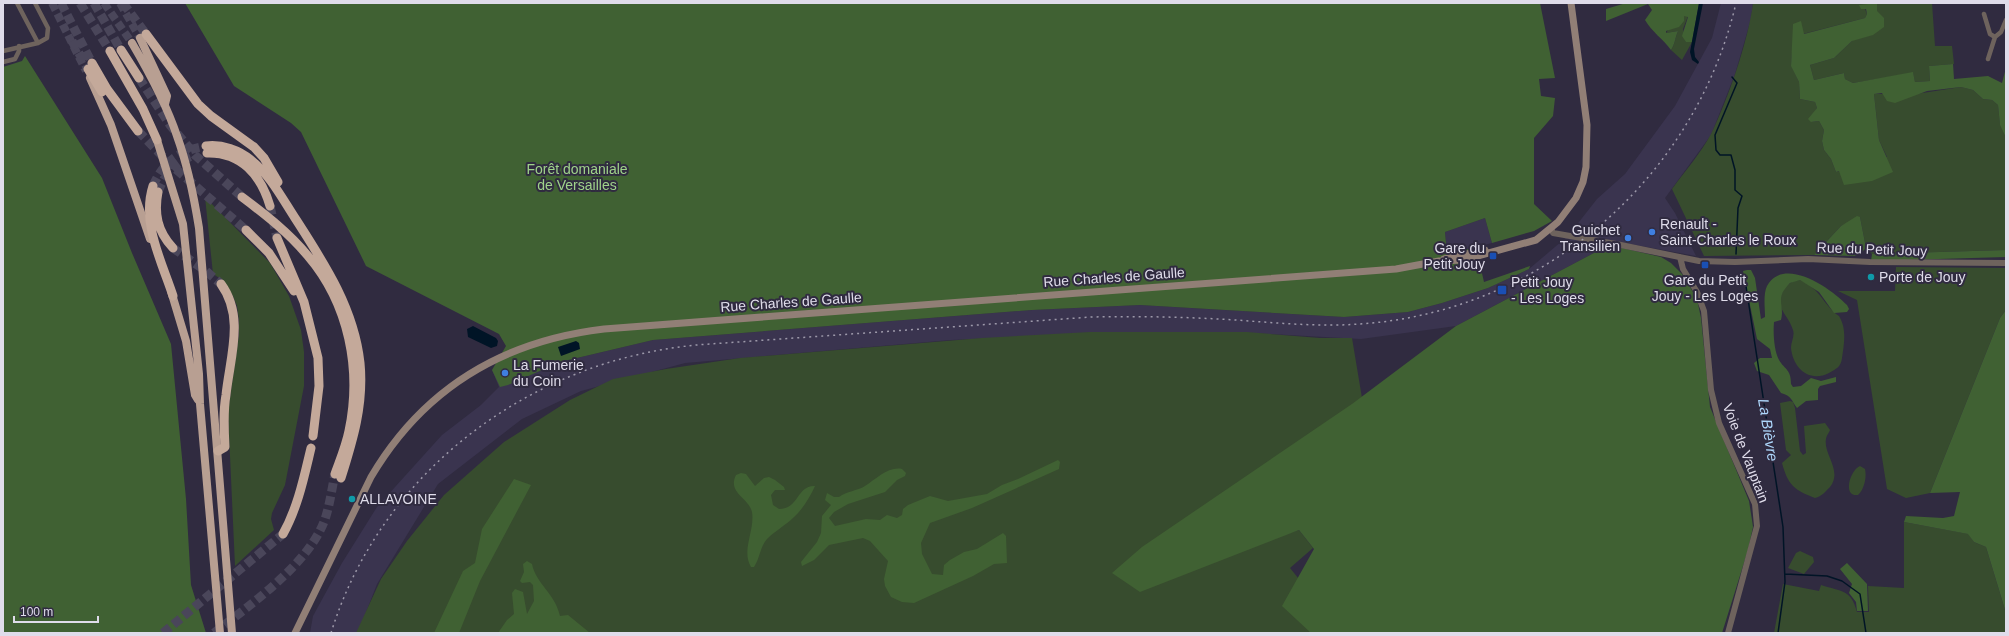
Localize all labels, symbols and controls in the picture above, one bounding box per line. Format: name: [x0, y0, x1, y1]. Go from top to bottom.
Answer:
park label: Forêt domaniale de Versailles: [526, 161, 628, 193]
place label: Renault - Saint-Charles le Roux: [1660, 216, 1796, 248]
place label: Guichet Transilien: [1560, 222, 1620, 254]
marker: Renault - Saint-Charles le Roux: [1647, 227, 1657, 237]
marker: Guichet Transilien: [1623, 233, 1633, 243]
street label: Rue du Petit Jouy: [1816, 239, 1928, 259]
place label: Gare du Petit Jouy: [1424, 240, 1485, 272]
marker: Gare du Petit Jouy: [1488, 251, 1498, 261]
marker: Gare du Petit Jouy - Les Loges: [1700, 260, 1710, 270]
street label: Rue Charles de Gaulle: [1043, 264, 1185, 290]
place label: Porte de Jouy: [1879, 269, 1965, 285]
place label: Gare du Petit Jouy - Les Loges: [1652, 272, 1758, 304]
marker: Porte de Jouy: [1866, 272, 1876, 282]
place label: Petit Jouy - Les Loges: [1511, 274, 1584, 306]
marker: Petit Jouy - Les Loges: [1496, 284, 1508, 296]
street label: Rue Charles de Gaulle: [720, 289, 862, 315]
place label: La Fumerie du Coin: [513, 357, 584, 389]
marker: La Fumerie du Coin: [500, 368, 510, 378]
water label: La Bièvre: [1755, 397, 1782, 463]
street label: Voie de Vauptain: [1720, 401, 1772, 505]
place label: ALLAVOINE: [360, 491, 437, 507]
marker: ALLAVOINE: [347, 494, 357, 504]
scale bar: [14, 598, 98, 624]
text: 100 m: [20, 605, 53, 619]

